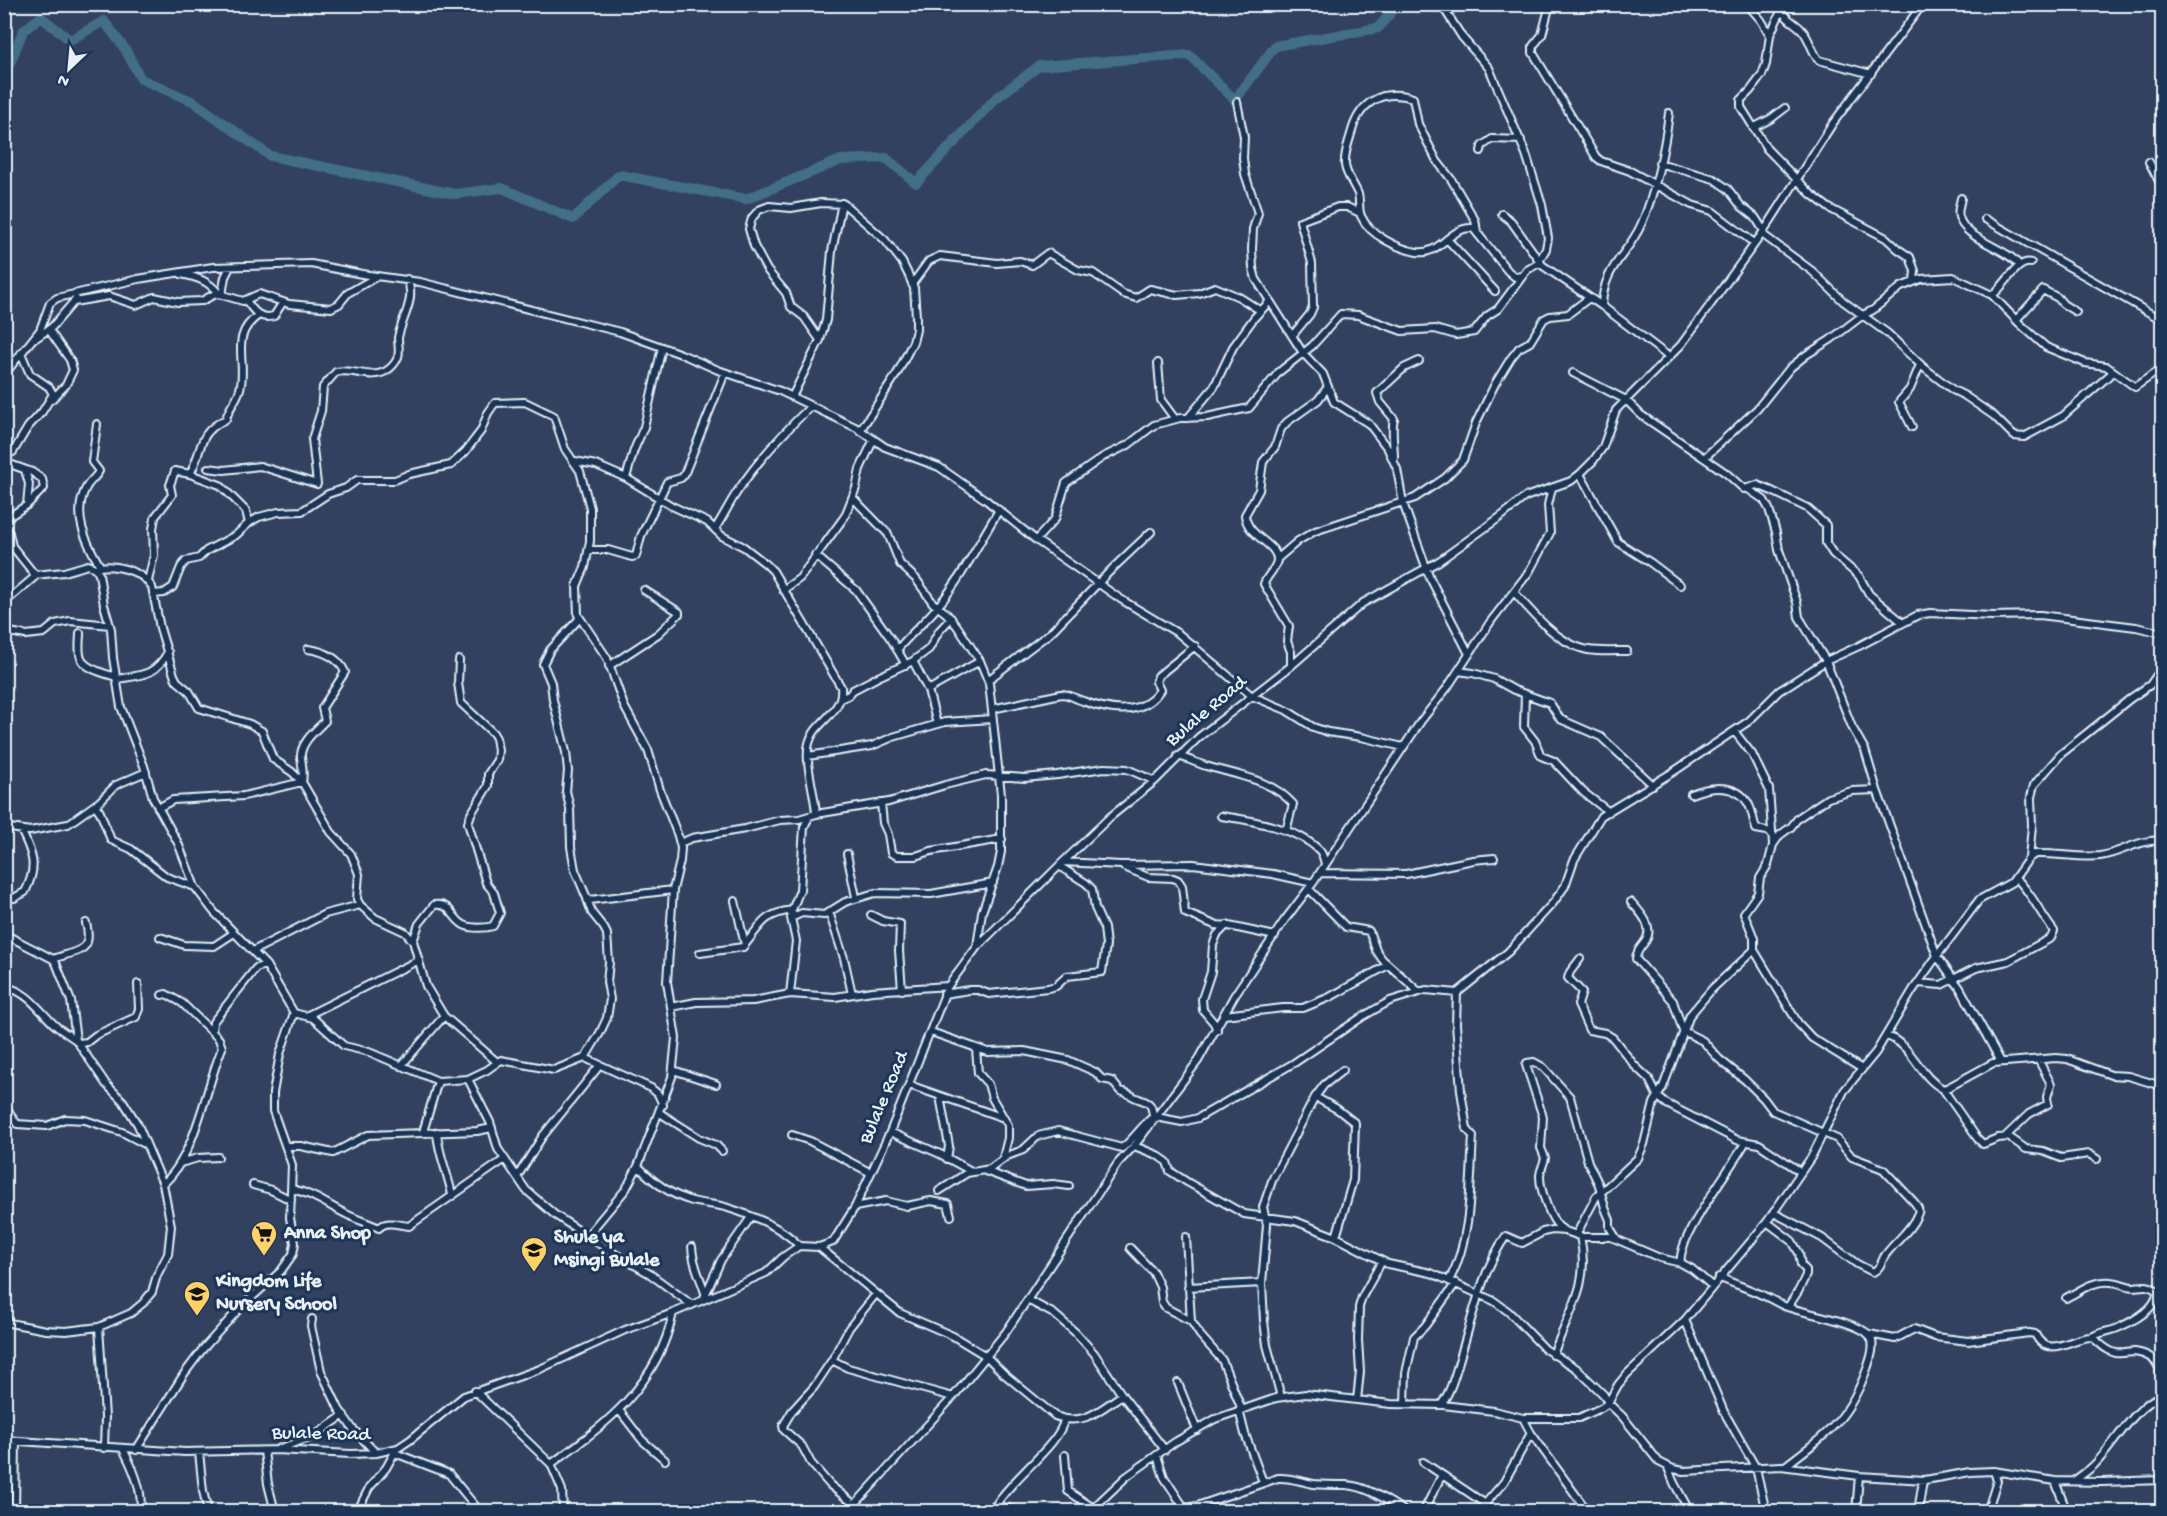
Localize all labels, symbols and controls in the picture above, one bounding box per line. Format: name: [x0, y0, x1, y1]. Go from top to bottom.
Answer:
north arrow: [39, 39, 99, 99]
text: N: [55, 68, 73, 90]
street label: Bulale Road: [1161, 670, 1254, 753]
street label: Bulale Road: [855, 1046, 916, 1149]
supermarket icon: Anna Shop: [249, 1219, 279, 1257]
place label: Anna Shop: [283, 1223, 371, 1246]
place label: Shule ya Msingi Bulale: [554, 1227, 660, 1273]
school or university icon: Shule ya Msingi Bulale: [519, 1235, 549, 1273]
place label: Kingdom Life Nursery School: [215, 1271, 337, 1317]
school or university icon: Kingdom Life Nursery School: [182, 1279, 212, 1317]
street label: Bulale Road: [271, 1423, 373, 1447]

